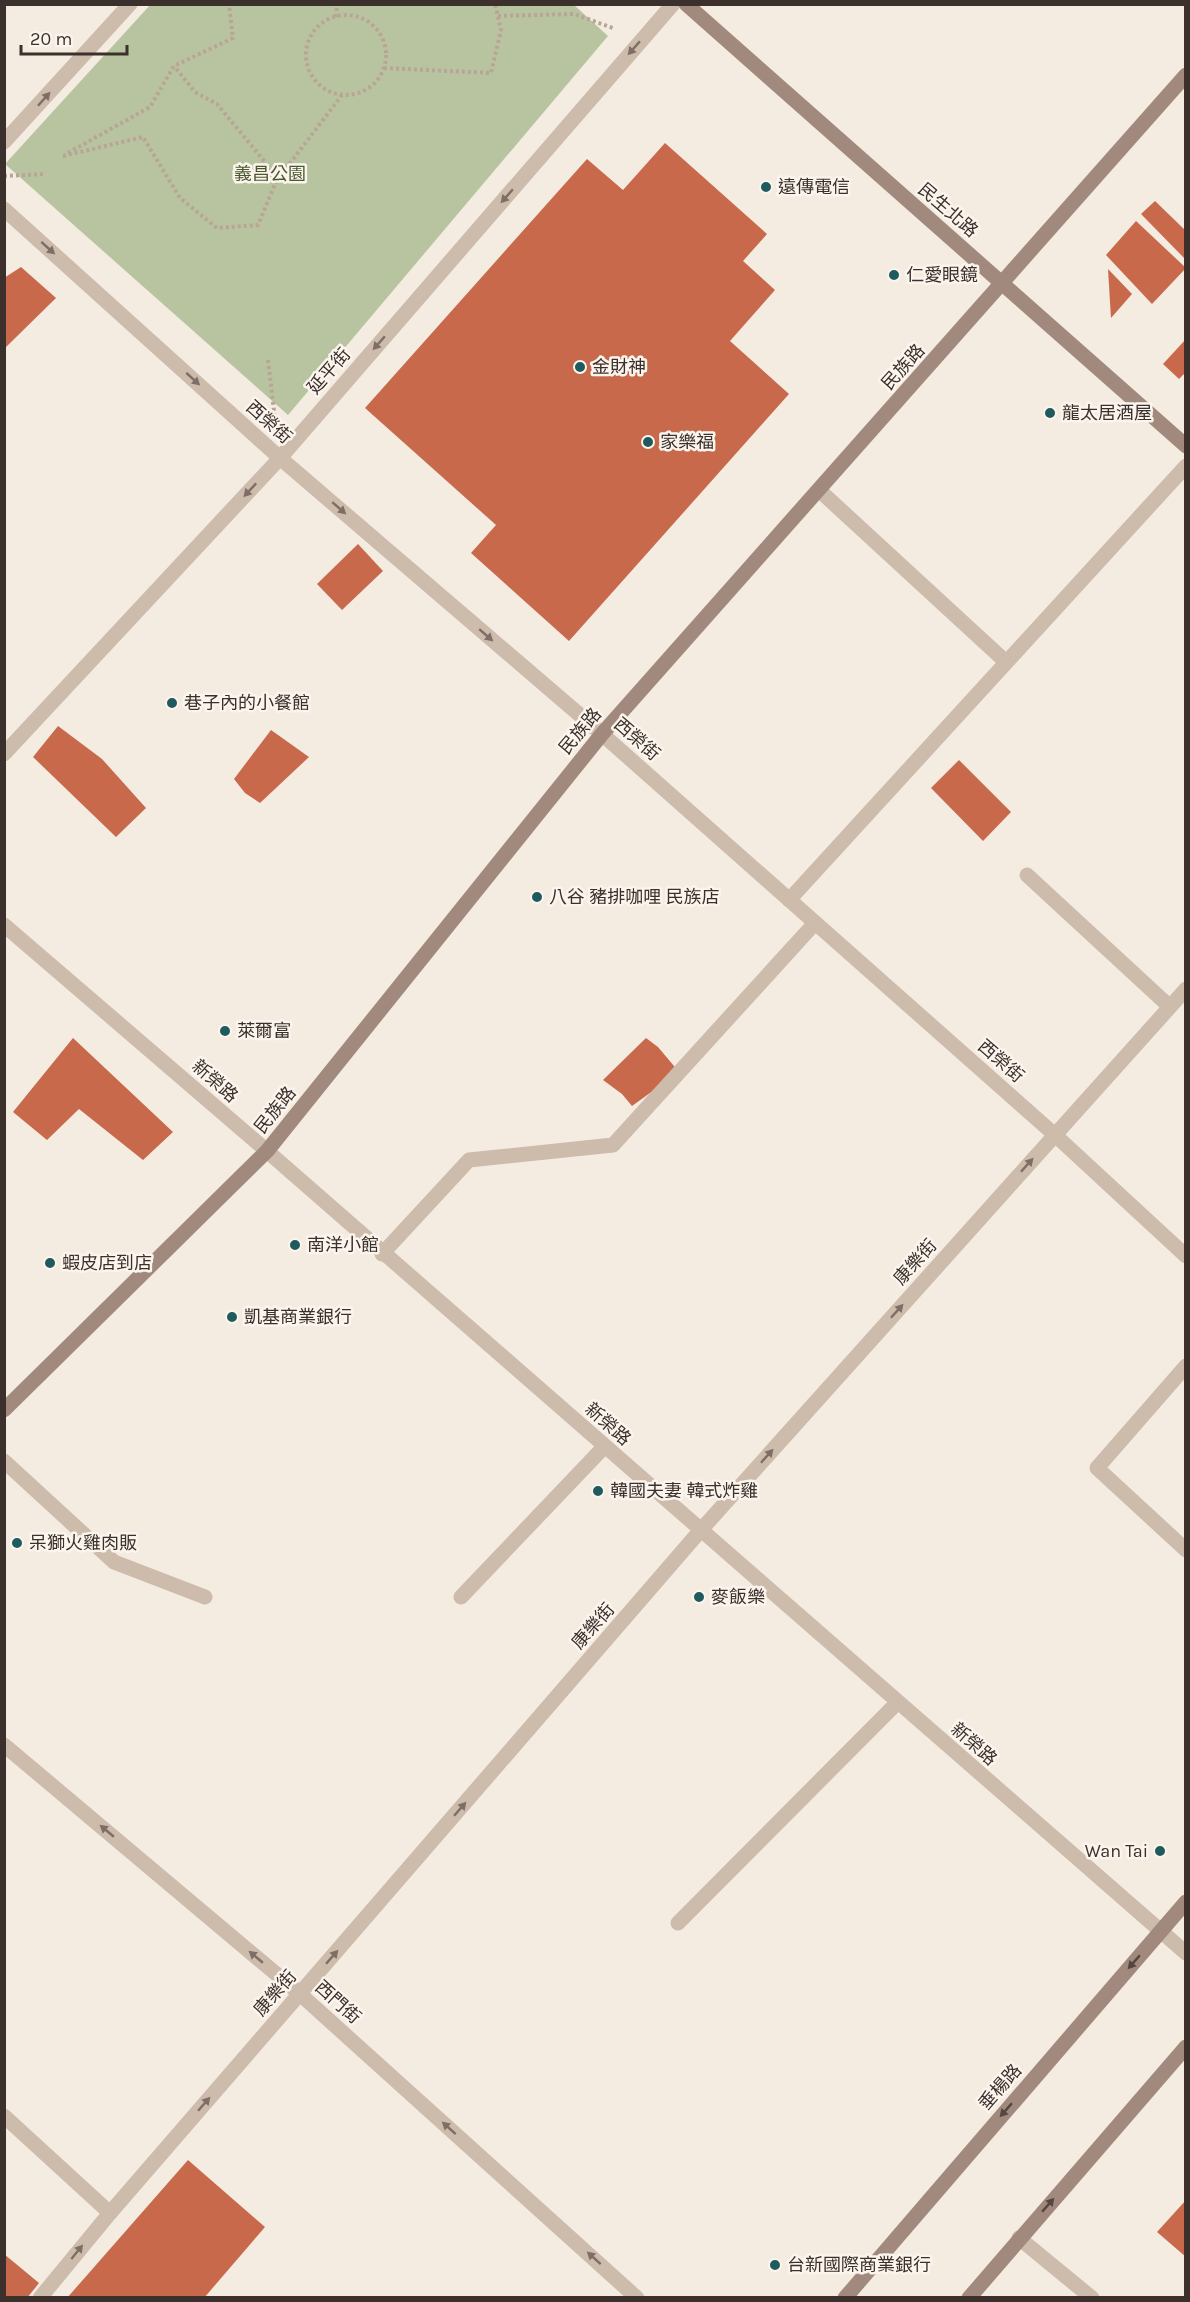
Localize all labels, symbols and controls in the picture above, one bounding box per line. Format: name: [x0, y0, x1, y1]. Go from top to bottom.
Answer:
scale bar: [21, 18, 128, 56]
text: 20 m: [30, 28, 72, 50]
one-way arrow: [628, 40, 641, 55]
one-way arrow: [37, 92, 50, 107]
park label: 義昌公園: [234, 163, 306, 185]
place label: 遠傳電信: [778, 176, 850, 198]
street label: 民生北路: [914, 178, 982, 242]
marker: 遠傳電信: [759, 180, 773, 194]
one-way arrow: [500, 188, 513, 204]
one-way arrow: [40, 241, 55, 254]
place label: 仁愛眼鏡: [906, 264, 978, 286]
marker: 仁愛眼鏡: [887, 268, 901, 282]
one-way arrow: [373, 335, 386, 350]
street label: 民族路: [877, 340, 929, 394]
street label: 延平街: [303, 343, 355, 399]
place label: 金財神: [592, 356, 646, 378]
marker: 金財神: [573, 360, 587, 374]
one-way arrow: [185, 372, 200, 386]
street label: 西榮街: [242, 396, 296, 448]
place label: 龍太居酒屋: [1062, 402, 1152, 424]
marker: 龍太居酒屋: [1043, 406, 1057, 420]
place label: 家樂福: [660, 431, 714, 453]
marker: 家樂福: [641, 435, 655, 449]
one-way arrow: [244, 482, 258, 496]
one-way arrow: [331, 501, 346, 514]
one-way arrow: [478, 628, 493, 641]
place label: 巷子內的小餐館: [184, 692, 310, 714]
marker: 巷子內的小餐館: [165, 696, 179, 710]
street label: 民族路: [554, 703, 606, 759]
street label: 西榮街: [609, 713, 665, 765]
place label: 八谷 豬排咖哩 民族店: [549, 886, 720, 908]
marker: 八谷 豬排咖哩 民族店: [530, 890, 544, 904]
place label: 萊爾富: [237, 1020, 291, 1042]
marker: 萊爾富: [218, 1024, 232, 1038]
street label: 西榮街: [973, 1035, 1029, 1087]
street label: 新榮路: [187, 1055, 243, 1107]
street label: 民族路: [249, 1082, 301, 1138]
one-way arrow: [1020, 1158, 1033, 1173]
place label: 南洋小館: [307, 1234, 379, 1256]
street label: 康樂街: [889, 1235, 941, 1289]
marker: 南洋小館: [288, 1238, 302, 1252]
place label: 蝦皮店到店: [62, 1252, 152, 1274]
marker: 蝦皮店到店: [43, 1256, 57, 1270]
one-way arrow: [890, 1303, 904, 1318]
place label: 凱基商業銀行: [244, 1306, 352, 1328]
marker: 凱基商業銀行: [225, 1310, 239, 1324]
street label: 新榮路: [580, 1398, 636, 1450]
one-way arrow: [760, 1449, 773, 1464]
place label: 韓國夫妻 韓式炸雞: [610, 1480, 758, 1502]
marker: 韓國夫妻 韓式炸雞: [591, 1484, 605, 1498]
place label: 呆獅火雞肉販: [29, 1532, 137, 1554]
marker: 呆獅火雞肉販: [10, 1536, 24, 1550]
place label: 麥飯樂: [711, 1586, 765, 1608]
marker: 麥飯樂: [692, 1590, 706, 1604]
street label: 康樂街: [567, 1598, 619, 1654]
street label: 新榮路: [946, 1718, 1002, 1770]
one-way arrow: [453, 1802, 467, 1817]
one-way arrow: [100, 1825, 115, 1838]
place label: Wan Tai: [1085, 1840, 1148, 1862]
marker: Wan Tai: [1153, 1844, 1167, 1858]
one-way arrow: [248, 1950, 264, 1963]
one-way arrow: [325, 1950, 338, 1965]
one-way arrow: [1127, 1954, 1140, 1970]
street label: 康樂街: [249, 1965, 301, 2021]
street label: 西門街: [311, 1976, 365, 2028]
street label: 垂楊路: [974, 2059, 1026, 2115]
one-way arrow: [197, 2097, 210, 2112]
one-way arrow: [1000, 2102, 1013, 2117]
one-way arrow: [442, 2122, 457, 2135]
one-way arrow: [1041, 2198, 1054, 2213]
one-way arrow: [71, 2244, 84, 2260]
one-way arrow: [587, 2252, 602, 2265]
place label: 台新國際商業銀行: [787, 2254, 931, 2276]
marker: 台新國際商業銀行: [768, 2258, 782, 2272]

